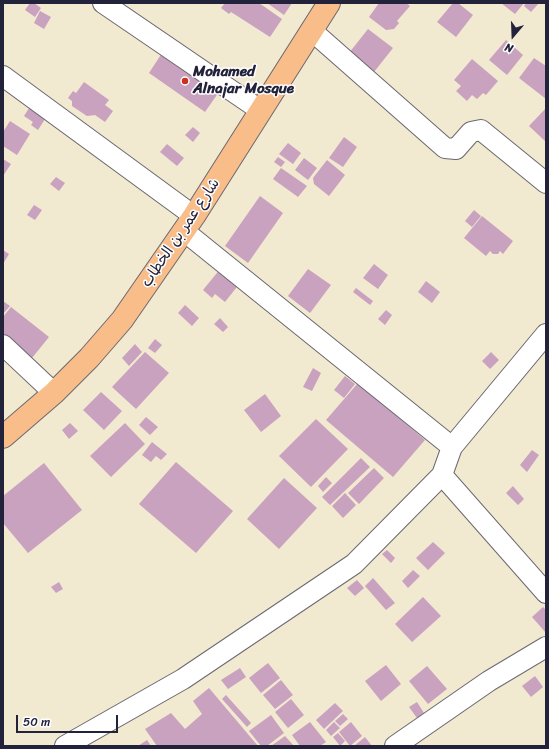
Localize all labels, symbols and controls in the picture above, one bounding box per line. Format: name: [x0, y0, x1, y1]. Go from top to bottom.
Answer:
north arrow: [493, 16, 533, 56]
text: N: [502, 38, 516, 58]
place label: Mohamed Alnajar Mosque: [193, 63, 294, 98]
marker: Mohamed Alnajar Mosque: [180, 76, 190, 86]
street label: شارع عمر بن الخطاب: [138, 175, 224, 291]
scale bar: [18, 707, 120, 733]
text: 50 m: [23, 711, 50, 733]

